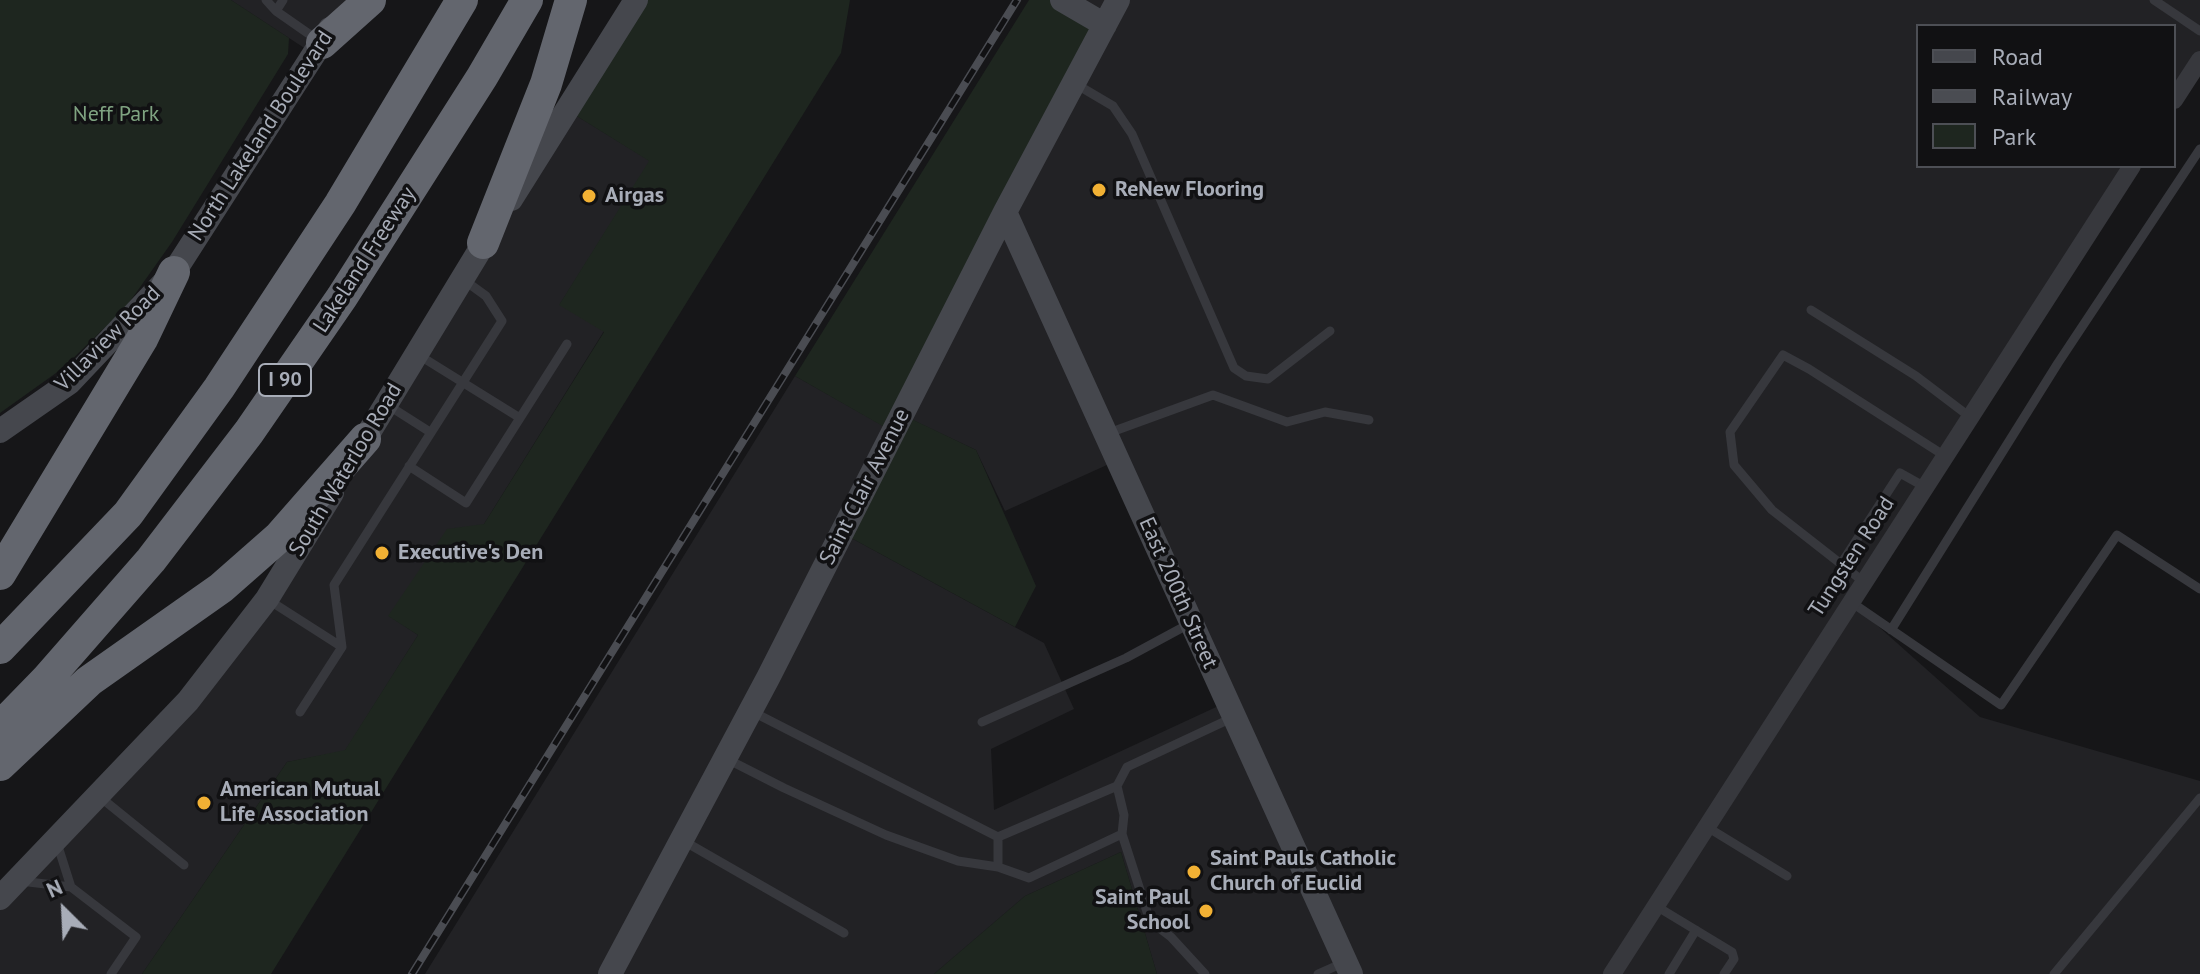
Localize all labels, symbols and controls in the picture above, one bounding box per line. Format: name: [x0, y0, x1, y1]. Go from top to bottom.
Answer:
legend: [1916, 24, 2176, 168]
street label: North Lakeland Boulevard: [183, 26, 339, 246]
text: Road: [1992, 41, 2043, 72]
text: Railway: [1992, 81, 2072, 112]
park label: Neff Park: [73, 102, 159, 128]
text: Park: [1992, 121, 2036, 152]
place label: ReNew Flooring: [1115, 177, 1264, 203]
marker: ReNew Flooring: [1090, 181, 1108, 199]
street label: Lakeland Freeway: [308, 182, 422, 338]
place label: Airgas: [605, 183, 664, 209]
marker: Airgas: [580, 187, 598, 205]
street label: Villaview Road: [50, 281, 166, 397]
road number: I 90: [259, 364, 311, 396]
street label: South Waterloo Road: [284, 379, 408, 561]
street label: Saint Clair Avenue: [814, 405, 916, 569]
street label: Tungsten Road: [1803, 492, 1901, 622]
street label: East 200th Street: [1133, 513, 1223, 673]
place label: Executive's Den: [398, 540, 543, 566]
marker: Executive's Den: [373, 544, 391, 562]
place label: American Mutual Life Association: [220, 777, 380, 828]
marker: American Mutual Life Association: [195, 794, 213, 812]
place label: Saint Pauls Catholic Church of Euclid: [1210, 846, 1396, 898]
marker: Saint Pauls Catholic Church of Euclid: [1185, 863, 1203, 881]
north arrow: [24, 870, 104, 950]
text: N: [42, 872, 67, 904]
place label: Saint Paul School: [1095, 885, 1190, 936]
marker: Saint Paul School: [1197, 902, 1215, 920]

